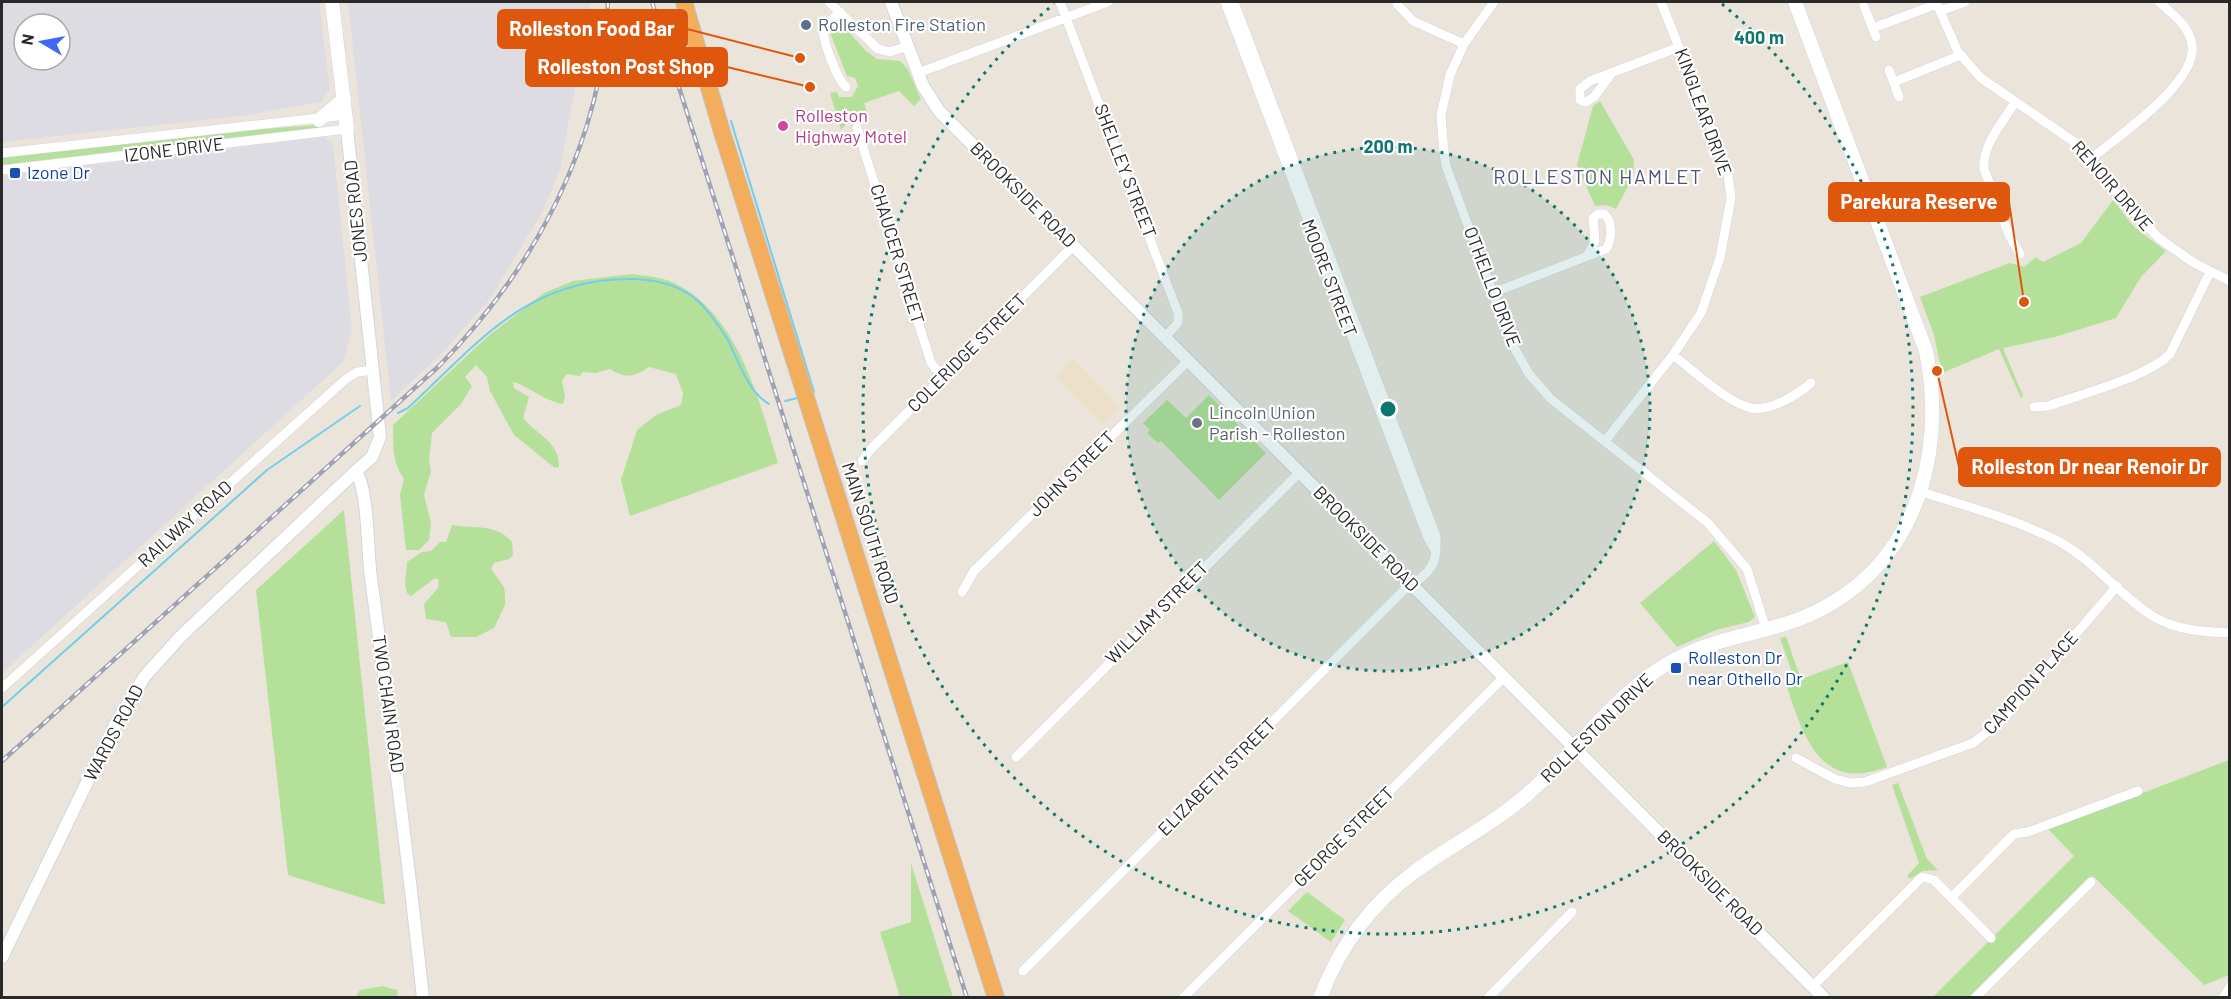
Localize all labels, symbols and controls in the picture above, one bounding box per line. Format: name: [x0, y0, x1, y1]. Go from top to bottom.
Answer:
callout: Rolleston Food Bar: [498, 10, 687, 48]
north arrow: [12, 12, 72, 72]
place label: Rolleston Fire Station: [818, 13, 986, 35]
text: Rolleston Food Bar: [509, 16, 675, 40]
marker: Rolleston Fire Station: [799, 18, 813, 32]
text: 400 m: [1734, 26, 1784, 48]
text: N: [16, 32, 37, 46]
street label: KINGLEAR DRIVE: [1671, 45, 1737, 178]
callout: Rolleston Post Shop: [526, 48, 727, 86]
text: Rolleston Post Shop: [538, 54, 714, 78]
street label: SHELLEY STREET: [1090, 101, 1162, 241]
place label: Rolleston Highway Motel: [795, 104, 907, 147]
marker: Rolleston Highway Motel: [776, 119, 790, 133]
street label: IZONE DRIVE: [123, 132, 225, 166]
text: 200 m: [1363, 135, 1413, 157]
street label: RENOIR DRIVE: [2068, 136, 2158, 235]
street label: BROOKSIDE ROAD: [966, 137, 1081, 252]
street label: JONES ROAD: [339, 159, 371, 263]
place label: Izone Dr: [27, 161, 90, 183]
district label: ROLLESTON HAMLET: [1493, 164, 1703, 188]
marker: Izone Dr: [8, 166, 22, 180]
street label: CHAUCER STREET: [866, 181, 930, 326]
callout: Parekura Reserve: [1829, 183, 2009, 221]
text: Parekura Reserve: [1841, 189, 1997, 213]
street label: MOORE STREET: [1297, 216, 1362, 340]
street label: OTHELLO DRIVE: [1460, 223, 1526, 350]
street label: COLERIDGE STREET: [902, 288, 1030, 416]
centre of rings: [1378, 399, 1398, 419]
place label: Lincoln Union Parish - Rolleston: [1209, 401, 1346, 444]
marker: Lincoln Union Parish - Rolleston: [1190, 416, 1204, 430]
street label: JOHN STREET: [1024, 426, 1119, 521]
callout: Rolleston Dr near Renoir Dr: [1959, 448, 2220, 486]
text: Rolleston Dr near Renoir Dr: [1971, 454, 2209, 478]
street label: MAIN SOUTH ROAD: [838, 459, 904, 606]
street label: RAILWAY ROAD: [133, 475, 236, 571]
street label: BROOKSIDE ROAD: [1309, 481, 1424, 596]
street label: WILLIAM STREET: [1100, 556, 1212, 668]
street label: CAMPION PLACE: [1978, 626, 2082, 738]
street label: TWO CHAIN ROAD: [368, 634, 410, 774]
place label: Rolleston Dr near Othello Dr: [1688, 646, 1803, 689]
marker: Rolleston Dr near Othello Dr: [1669, 661, 1683, 675]
street label: ROLLESTON DRIVE: [1535, 668, 1657, 787]
street label: WARDS ROAD: [79, 681, 148, 784]
street label: ELIZABETH STREET: [1153, 713, 1280, 840]
street label: GEORGE STREET: [1288, 781, 1398, 891]
street label: BROOKSIDE ROAD: [1653, 825, 1768, 940]

